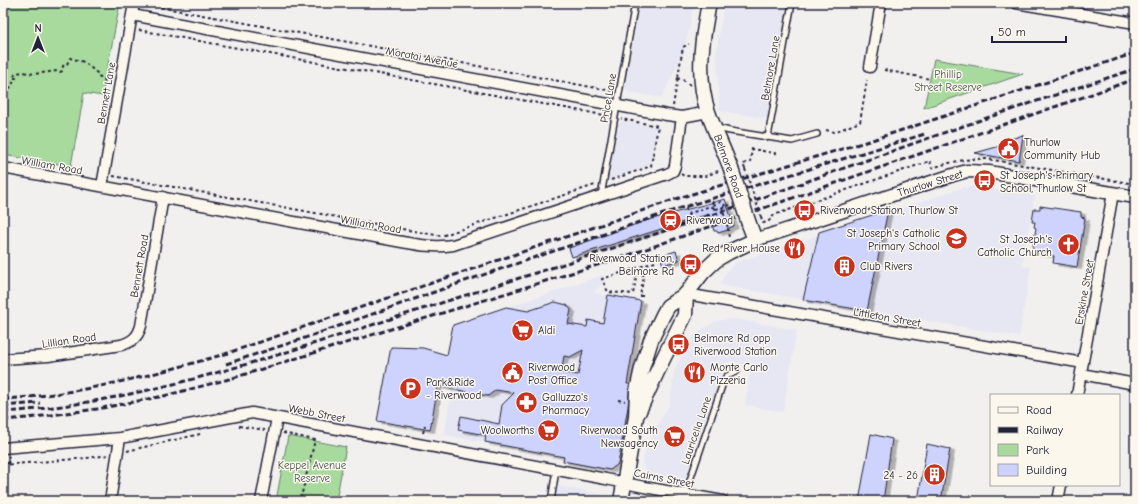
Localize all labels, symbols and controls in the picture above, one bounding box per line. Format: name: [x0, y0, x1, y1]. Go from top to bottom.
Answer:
north arrow: [18, 18, 58, 58]
scale bar: [992, 18, 1066, 44]
text: N: [34, 22, 42, 35]
text: 50 m: [998, 25, 1026, 39]
street label: Belmore Lane: [758, 34, 783, 102]
street label: Morotai Avenue: [385, 44, 460, 71]
street label: Bennett Lane: [95, 61, 118, 125]
park label: Phillip Street Reserve: [914, 68, 982, 94]
street label: Price Lane: [598, 72, 619, 124]
street label: Belmore Road: [711, 133, 746, 200]
public building icon: Thurlow Community Hub: [995, 135, 1021, 161]
place label: Thurlow Community Hub: [1024, 136, 1100, 162]
street label: William Road: [20, 154, 84, 177]
street label: Thurlow Street: [896, 167, 965, 200]
bus stop icon: St Joseph's Primary School, Thurlow St: [971, 168, 997, 194]
place label: St Joseph's Primary School, Thurlow St: [1000, 169, 1093, 195]
bus stop icon: Riverwood Station, Thurlow St: [792, 197, 818, 223]
place label: Riverwood Station, Thurlow St: [820, 204, 959, 217]
station icon: Riverwood: [657, 207, 683, 233]
street label: William Road: [339, 213, 403, 236]
place label: Riverwood: [686, 214, 733, 227]
school or university icon: St Joseph's Catholic Primary School: [943, 226, 969, 252]
place label: St Joseph's Catholic Primary School: [847, 227, 941, 253]
church icon: St Joseph's Catholic Church: [1055, 232, 1081, 258]
street label: Bennett Road: [128, 233, 151, 299]
place label: St Joseph's Catholic Church: [977, 233, 1052, 259]
restaurant icon: Red River House: [782, 235, 808, 261]
place label: Red River House: [702, 242, 780, 255]
bus stop icon: Riverwood Station, Belmore Rd: [677, 251, 703, 277]
place label: Riverwood Station, Belmore Rd: [589, 252, 674, 278]
building icon: Club Rivers: [831, 253, 857, 279]
street label: Erskine Street: [1072, 258, 1097, 326]
place label: Club Rivers: [860, 260, 913, 273]
street label: Littleton Street: [852, 305, 922, 330]
supermarket icon: Aldi: [510, 317, 536, 343]
place label: Aldi: [538, 324, 555, 337]
street label: Lillian Road: [41, 330, 97, 351]
bus stop icon: Belmore Rd opp Riverwood Station: [666, 331, 692, 357]
place label: Belmore Rd opp Riverwood Station: [694, 332, 777, 358]
public building icon: Riverwood Post Office: [500, 360, 526, 386]
restaurant icon: Monte Carlo Pizzeria: [682, 360, 708, 386]
place label: Riverwood Post Office: [528, 361, 578, 387]
place label: Monte Carlo Pizzeria: [710, 361, 768, 387]
parking icon: Park&Ride - Riverwood: [398, 375, 424, 401]
place label: Park&Ride - Riverwood: [426, 376, 481, 402]
pharmacy icon: Galluzzo's Pharmacy: [513, 390, 539, 416]
place label: Galluzzo's Pharmacy: [542, 391, 589, 417]
street label: Lauricella Lane: [679, 394, 714, 466]
legend: [990, 394, 1120, 486]
street label: Webb Street: [288, 402, 347, 425]
text: Road: [1026, 403, 1052, 417]
supermarket icon: Woolworths: [536, 417, 562, 443]
supermarket icon: Riverwood South Newsagency: [661, 423, 687, 449]
text: Railway: [1026, 423, 1064, 437]
place label: Woolworths: [481, 424, 534, 437]
place label: Riverwood South Newsagency: [581, 424, 658, 450]
text: Park: [1026, 443, 1049, 457]
park label: Keppel Avenue Reserve: [278, 459, 347, 485]
building icon: 24 - 26: [921, 462, 947, 488]
text: Building: [1026, 463, 1067, 477]
street label: Cairns Street: [633, 466, 696, 491]
place label: 24 - 26: [883, 469, 918, 482]

